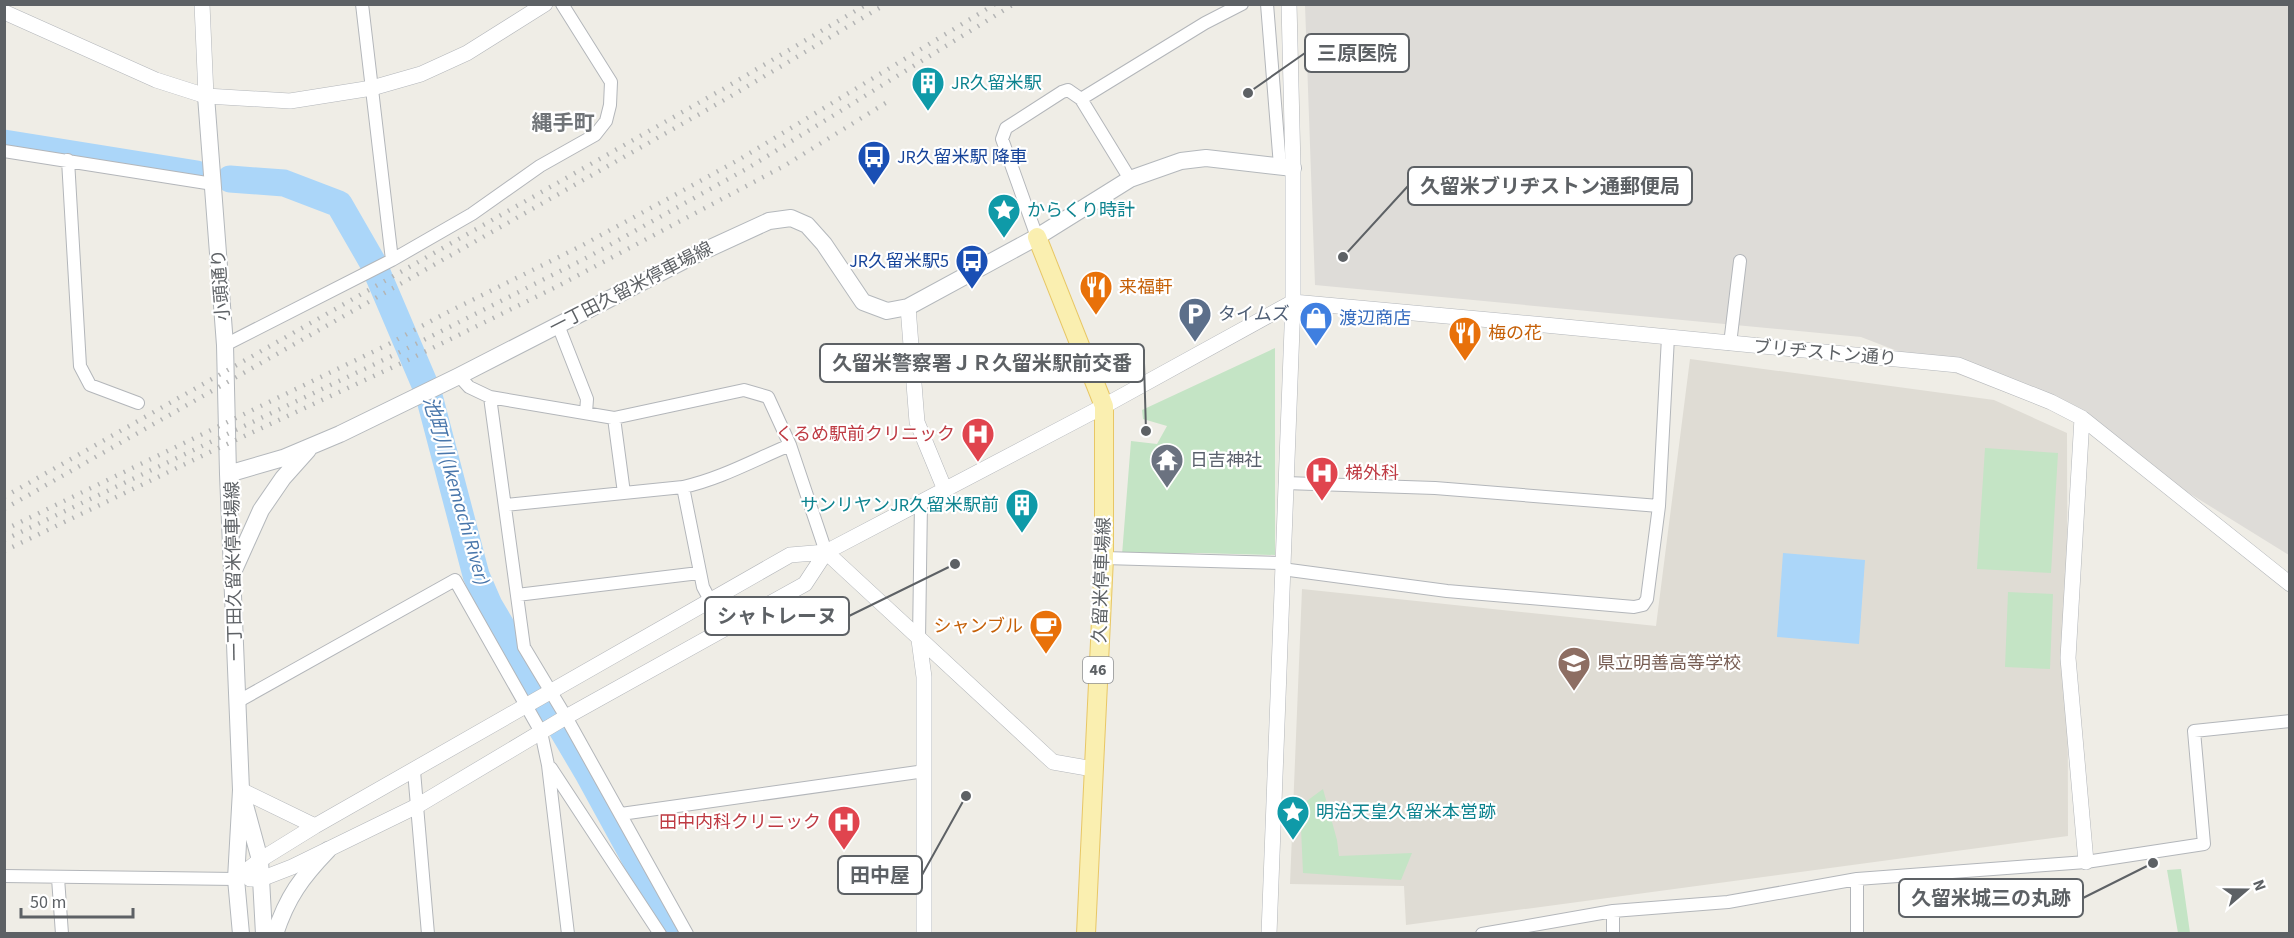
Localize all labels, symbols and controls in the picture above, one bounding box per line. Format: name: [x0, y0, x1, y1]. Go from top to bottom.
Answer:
callout: 三原医院: [1305, 34, 1409, 72]
text: 三原医院: [1317, 40, 1397, 68]
building icon: JR久留米駅: [910, 65, 946, 112]
place label: JR久留米駅: [951, 71, 1042, 96]
district label: 縄手町: [532, 108, 595, 138]
bus stop icon: JR久留米駅 降車: [856, 139, 892, 186]
place label: JR久留米駅 降車: [897, 145, 1027, 170]
callout: 久留米ブリヂストン通郵便局: [1408, 167, 1692, 205]
text: 久留米ブリヂストン通郵便局: [1420, 173, 1680, 201]
place icon: からくり時計: [986, 192, 1022, 239]
place label: からくり時計: [1027, 198, 1135, 223]
street label: 一丁田久留米停車場線: [545, 236, 717, 340]
bus stop icon: JR久留米駅5: [954, 243, 990, 290]
street label: 小頭通り: [206, 248, 236, 322]
place label: JR久留米駅5: [849, 249, 949, 274]
restaurant icon: 来福軒: [1078, 269, 1114, 316]
place label: 来福軒: [1119, 275, 1173, 300]
parking icon: タイムズ: [1177, 296, 1213, 343]
shop icon: 渡辺商店: [1298, 300, 1334, 347]
place label: タイムズ: [1218, 302, 1290, 327]
place label: 渡辺商店: [1339, 306, 1411, 331]
restaurant icon: 梅の花: [1447, 315, 1483, 362]
place label: 梅の花: [1488, 321, 1542, 346]
street label: ブリヂストン通り: [1752, 334, 1898, 372]
callout: 久留米警察署ＪＲ久留米駅前交番: [820, 344, 1144, 382]
text: 久留米警察署ＪＲ久留米駅前交番: [832, 350, 1132, 378]
water label: 池町川 (Ikemachi River): [416, 393, 496, 589]
hospital icon: くるめ駅前クリニック: [960, 416, 996, 463]
place label: くるめ駅前クリニック: [775, 422, 955, 447]
temple icon: 日吉神社: [1149, 442, 1185, 489]
place label: 日吉神社: [1190, 448, 1262, 473]
hospital icon: 梯外科: [1304, 455, 1340, 502]
place label: 梯外科: [1345, 461, 1399, 486]
street label: 一丁田久留米停車場線: [220, 481, 248, 661]
building icon: サンリヤンJR久留米駅前: [1004, 487, 1040, 534]
place label: サンリヤンJR久留米駅前: [800, 493, 999, 518]
street label: 久留米停車場線: [1087, 517, 1117, 643]
callout: シャトレーヌ: [705, 597, 849, 635]
text: シャトレーヌ: [717, 603, 837, 631]
cafe icon: シャンブル: [1028, 608, 1064, 655]
place label: シャンブル: [934, 614, 1023, 639]
school or university icon: 県立明善高等学校: [1556, 645, 1592, 692]
place label: 県立明善高等学校: [1597, 651, 1741, 676]
road number: 46: [1083, 657, 1113, 683]
place icon: 明治天皇久留米本営跡: [1275, 794, 1311, 841]
place label: 明治天皇久留米本営跡: [1316, 800, 1496, 825]
hospital icon: 田中内科クリニック: [826, 804, 862, 851]
place label: 田中内科クリニック: [659, 810, 821, 835]
callout: 田中屋: [838, 856, 922, 894]
north arrow: [2216, 860, 2276, 920]
text: 田中屋: [850, 862, 910, 890]
text: N: [2247, 876, 2271, 894]
callout: 久留米城三の丸跡: [1899, 879, 2083, 917]
scale bar: [21, 881, 134, 919]
text: 久留米城三の丸跡: [1911, 885, 2071, 913]
text: 50 m: [30, 890, 66, 915]

